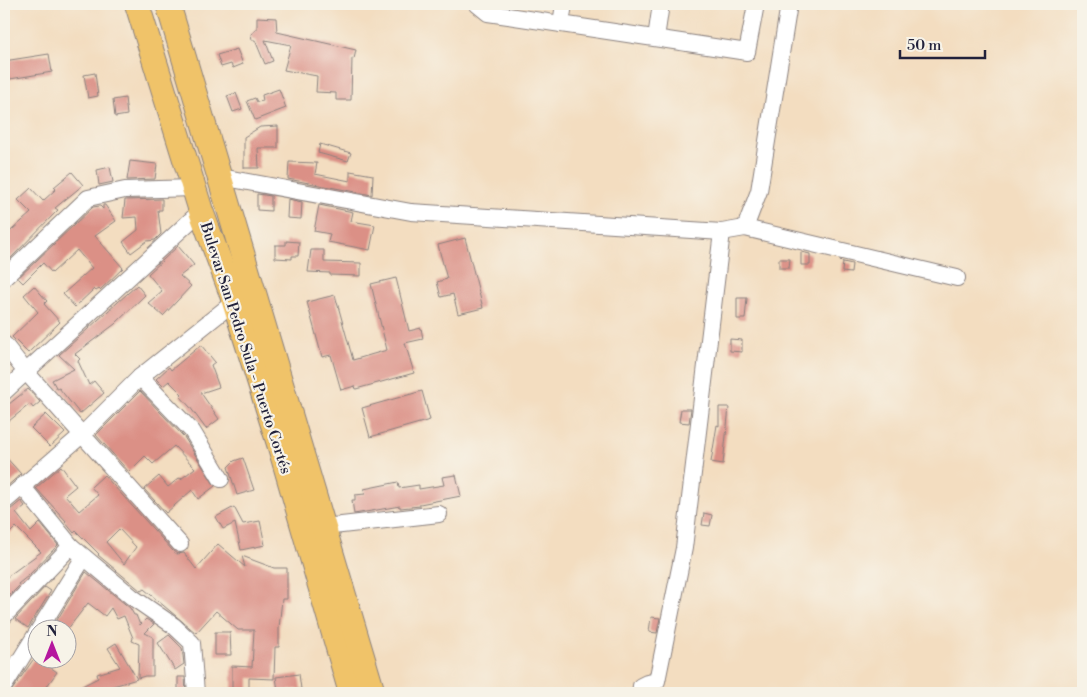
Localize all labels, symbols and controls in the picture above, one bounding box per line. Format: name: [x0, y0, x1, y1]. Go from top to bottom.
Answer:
scale bar: [900, 28, 984, 60]
text: 50 m: [907, 36, 941, 55]
street label: Bulevar San Pedro Sula - Puerto Cortés: [195, 219, 295, 476]
north arrow: [28, 620, 78, 670]
text: N: [46, 623, 58, 641]

